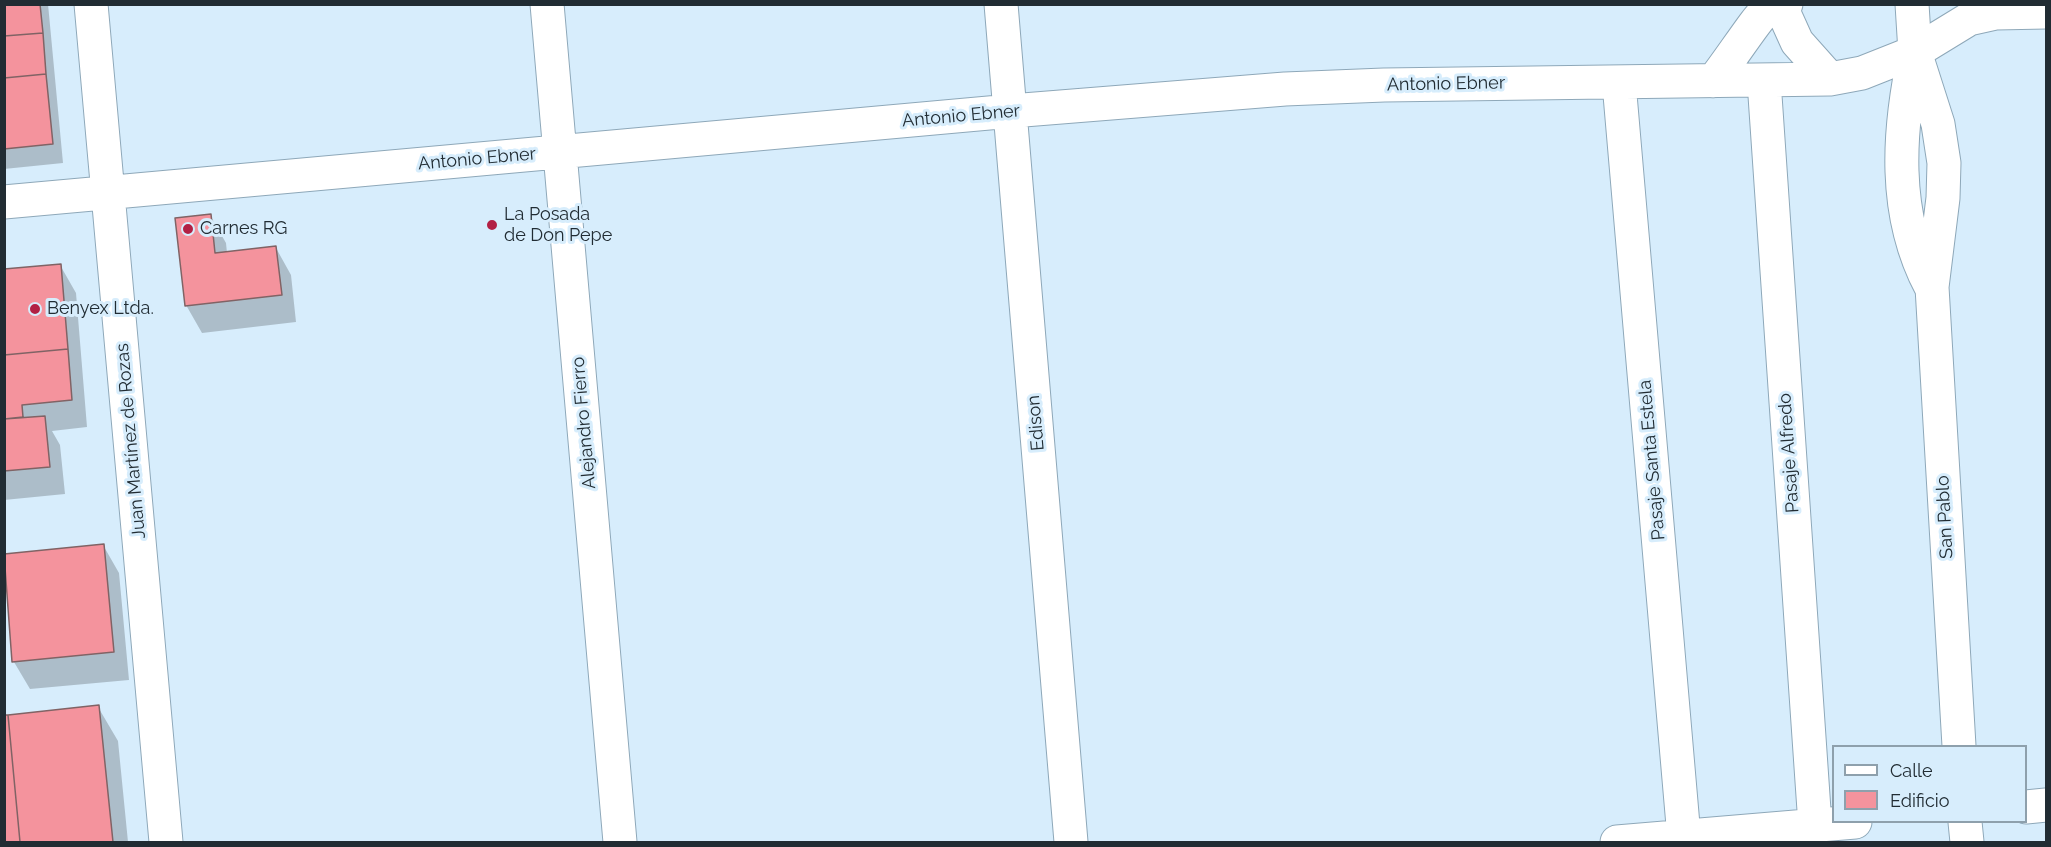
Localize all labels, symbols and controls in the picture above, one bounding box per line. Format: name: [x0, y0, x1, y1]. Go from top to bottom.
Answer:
street label: Antonio Ebner: [1387, 72, 1505, 96]
street label: Antonio Ebner: [901, 100, 1021, 132]
street label: Antonio Ebner: [417, 143, 537, 175]
place label: La Posada de Don Pepe: [504, 204, 612, 246]
place label: Carnes RG: [200, 218, 287, 240]
marker: La Posada de Don Pepe: [485, 218, 499, 232]
marker: Carnes RG: [181, 222, 195, 236]
place label: Benyex Ltda.: [47, 298, 154, 320]
marker: Benyex Ltda.: [28, 302, 42, 316]
street label: Juan Martínez de Rozas: [112, 342, 150, 540]
street label: Alejandro Fierro: [567, 356, 601, 490]
street label: Pasaje Santa Estela: [1634, 379, 1670, 541]
street label: Pasaje Alfredo: [1774, 392, 1804, 514]
street label: Edison: [1023, 394, 1049, 452]
street label: San Pablo: [1932, 475, 1958, 559]
legend: [1832, 745, 2027, 823]
text: Calle: [1890, 760, 1933, 781]
text: Edificio: [1890, 790, 1949, 811]

